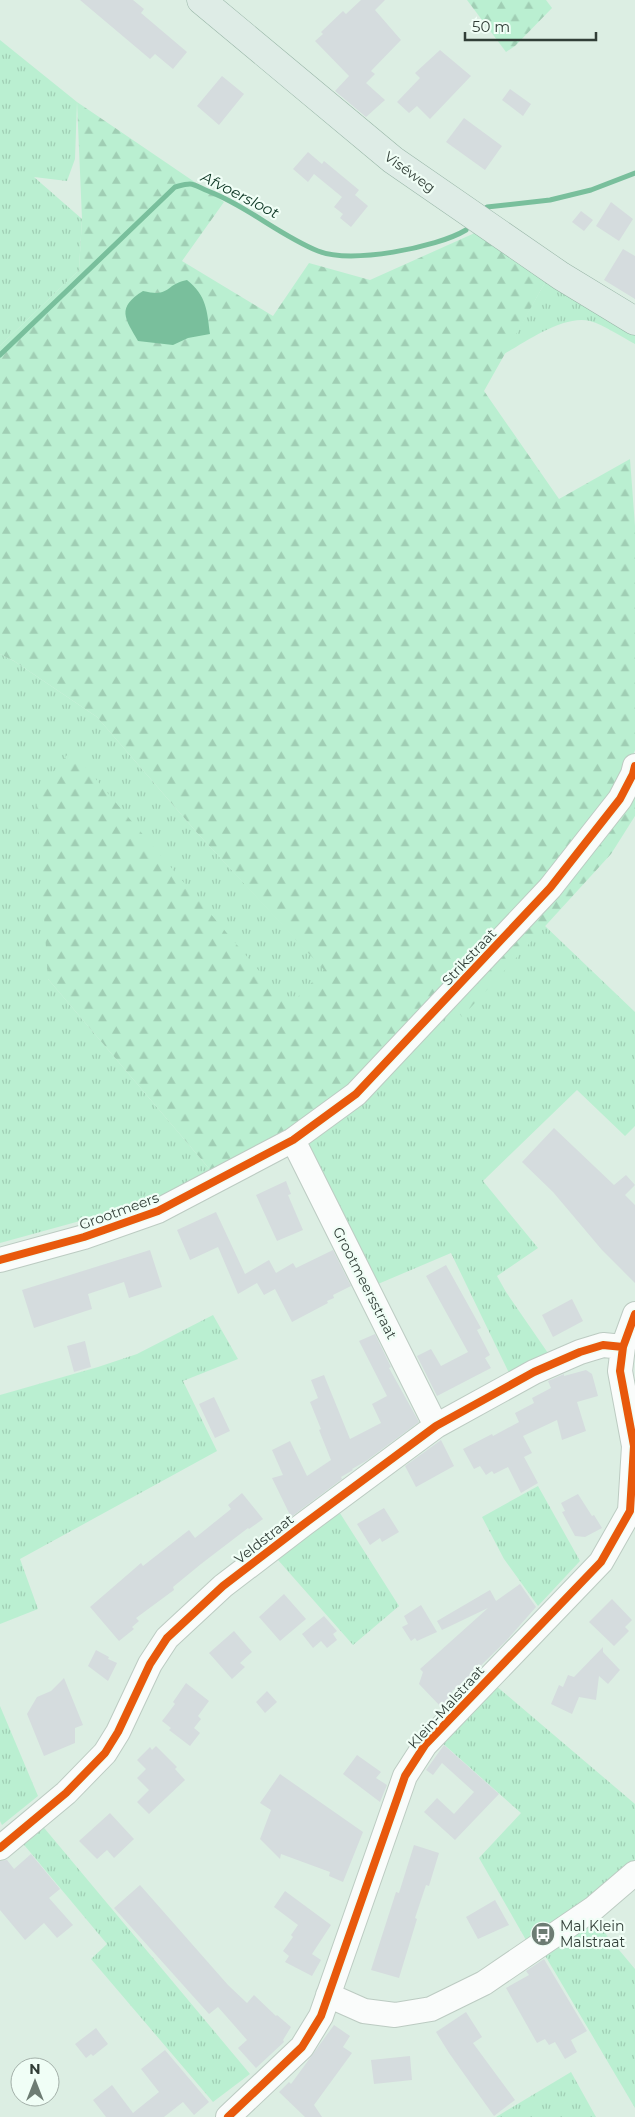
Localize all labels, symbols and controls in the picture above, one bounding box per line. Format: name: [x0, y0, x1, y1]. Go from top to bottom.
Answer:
scale bar: [465, 10, 596, 42]
text: 50 m: [472, 17, 510, 36]
street label: Viséweg: [381, 147, 439, 197]
water label: Afvoersloot: [197, 166, 282, 222]
street label: Strikstraat: [438, 924, 500, 989]
street label: Grootmeers: [77, 1188, 162, 1234]
street label: Grootmeersstraat: [329, 1224, 401, 1342]
street label: Veldstraat: [231, 1510, 298, 1568]
street label: Klein-Malstraat: [404, 1661, 488, 1752]
place label: Mal Klein Malstraat: [560, 1917, 625, 1951]
bus stop icon: Mal Klein Malstraat: [530, 1921, 556, 1947]
north arrow: [10, 2057, 60, 2107]
text: N: [29, 2060, 41, 2078]

